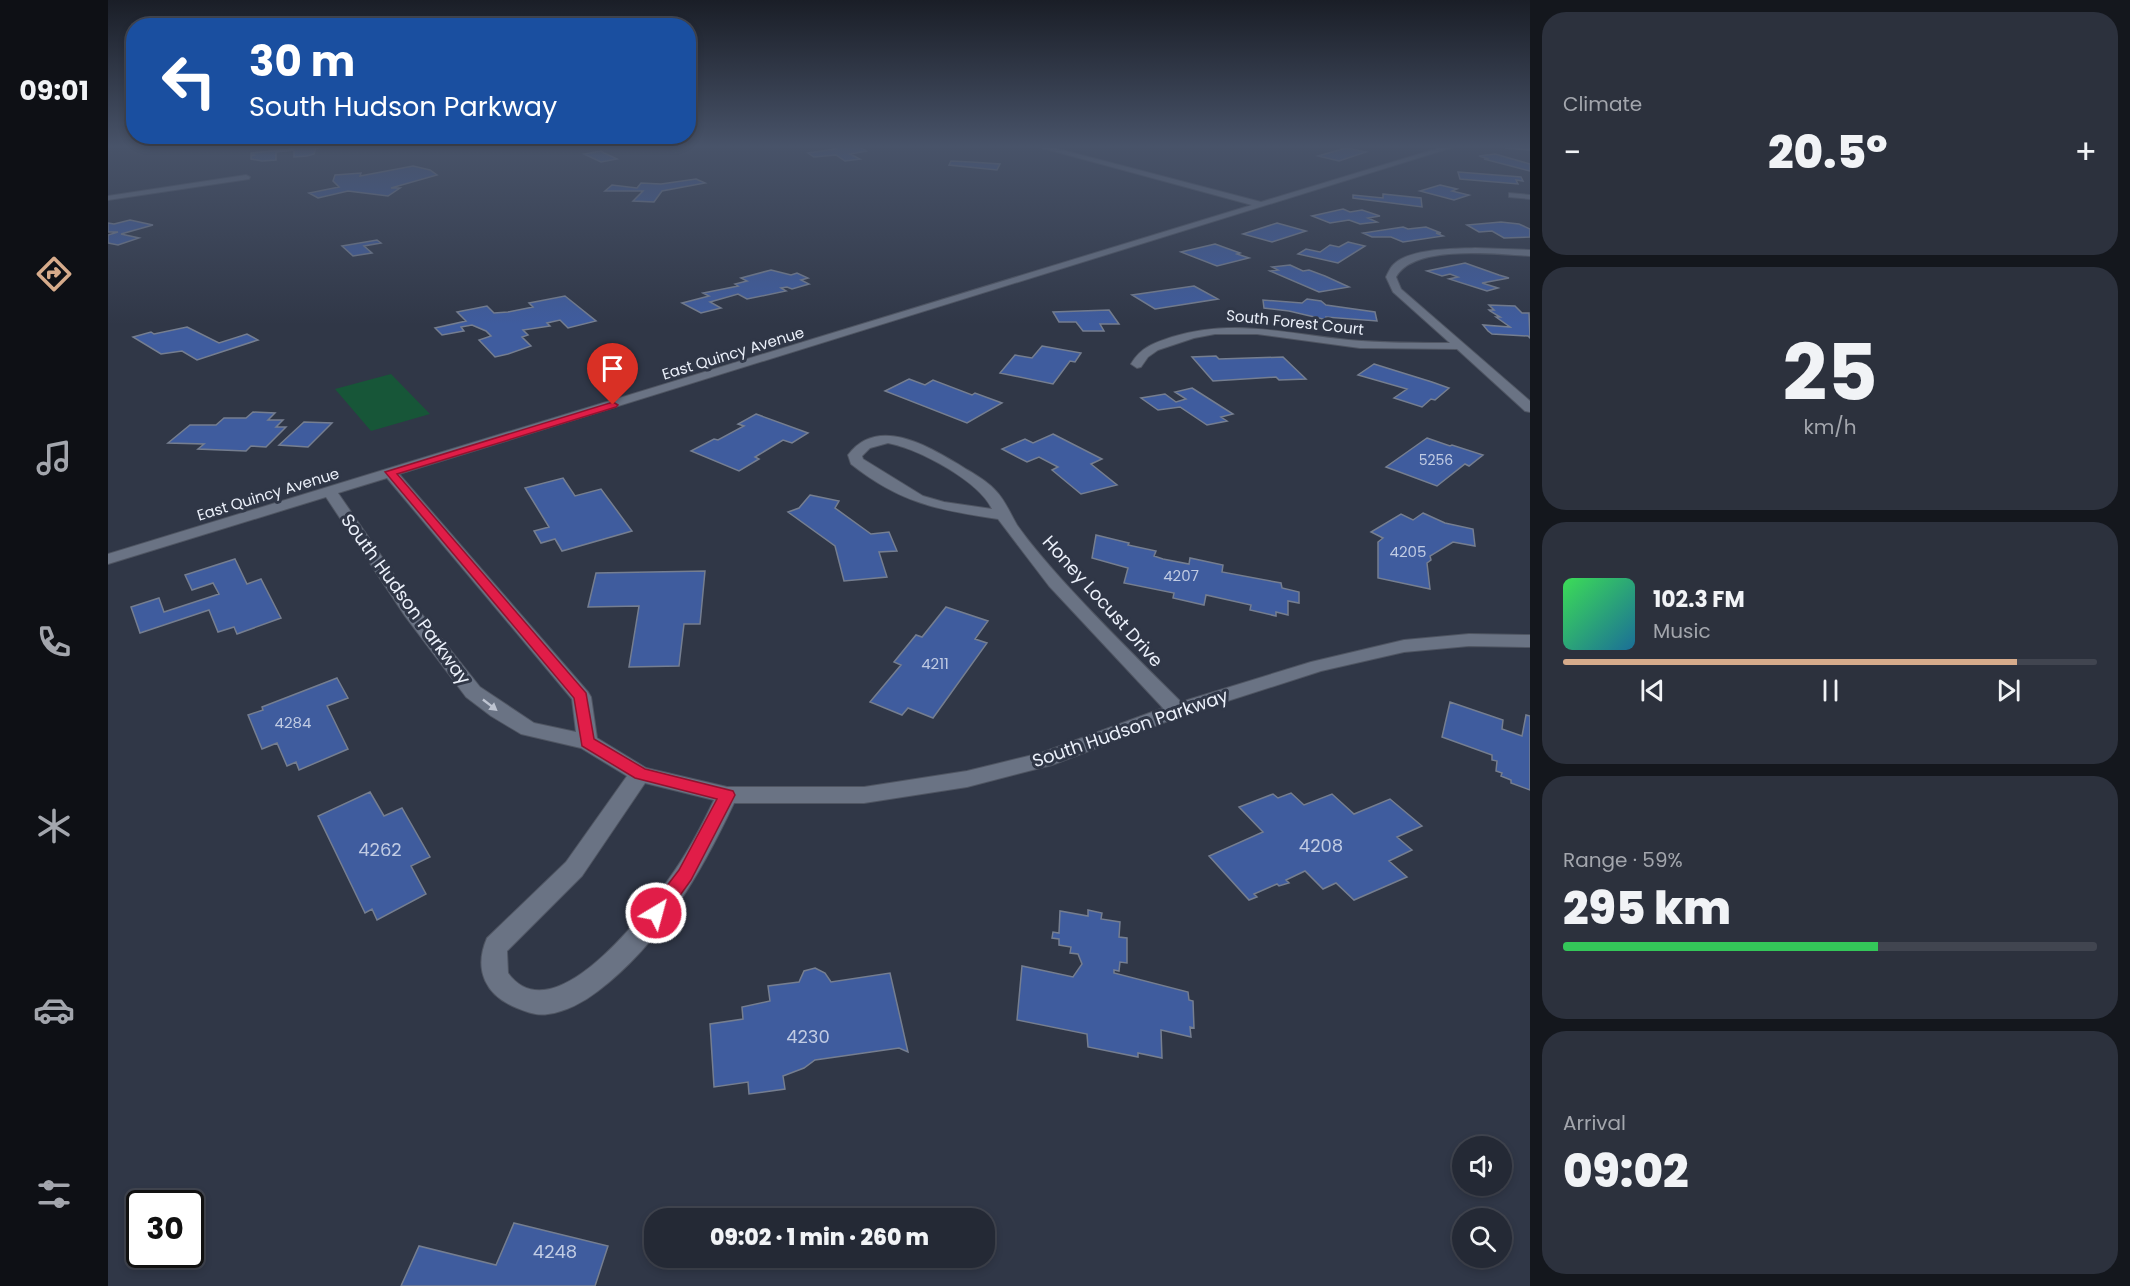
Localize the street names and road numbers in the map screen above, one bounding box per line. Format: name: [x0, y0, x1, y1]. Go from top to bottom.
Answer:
street label: South Forest Court: [1225, 304, 1365, 340]
street label: East Quincy Avenue: [659, 321, 807, 385]
street label: East Quincy Avenue: [194, 462, 342, 526]
street label: South Hudson Parkway: [335, 509, 477, 689]
street label: Honey Locust Drive: [1037, 530, 1169, 672]
street label: South Hudson Parkway: [1029, 683, 1231, 773]

